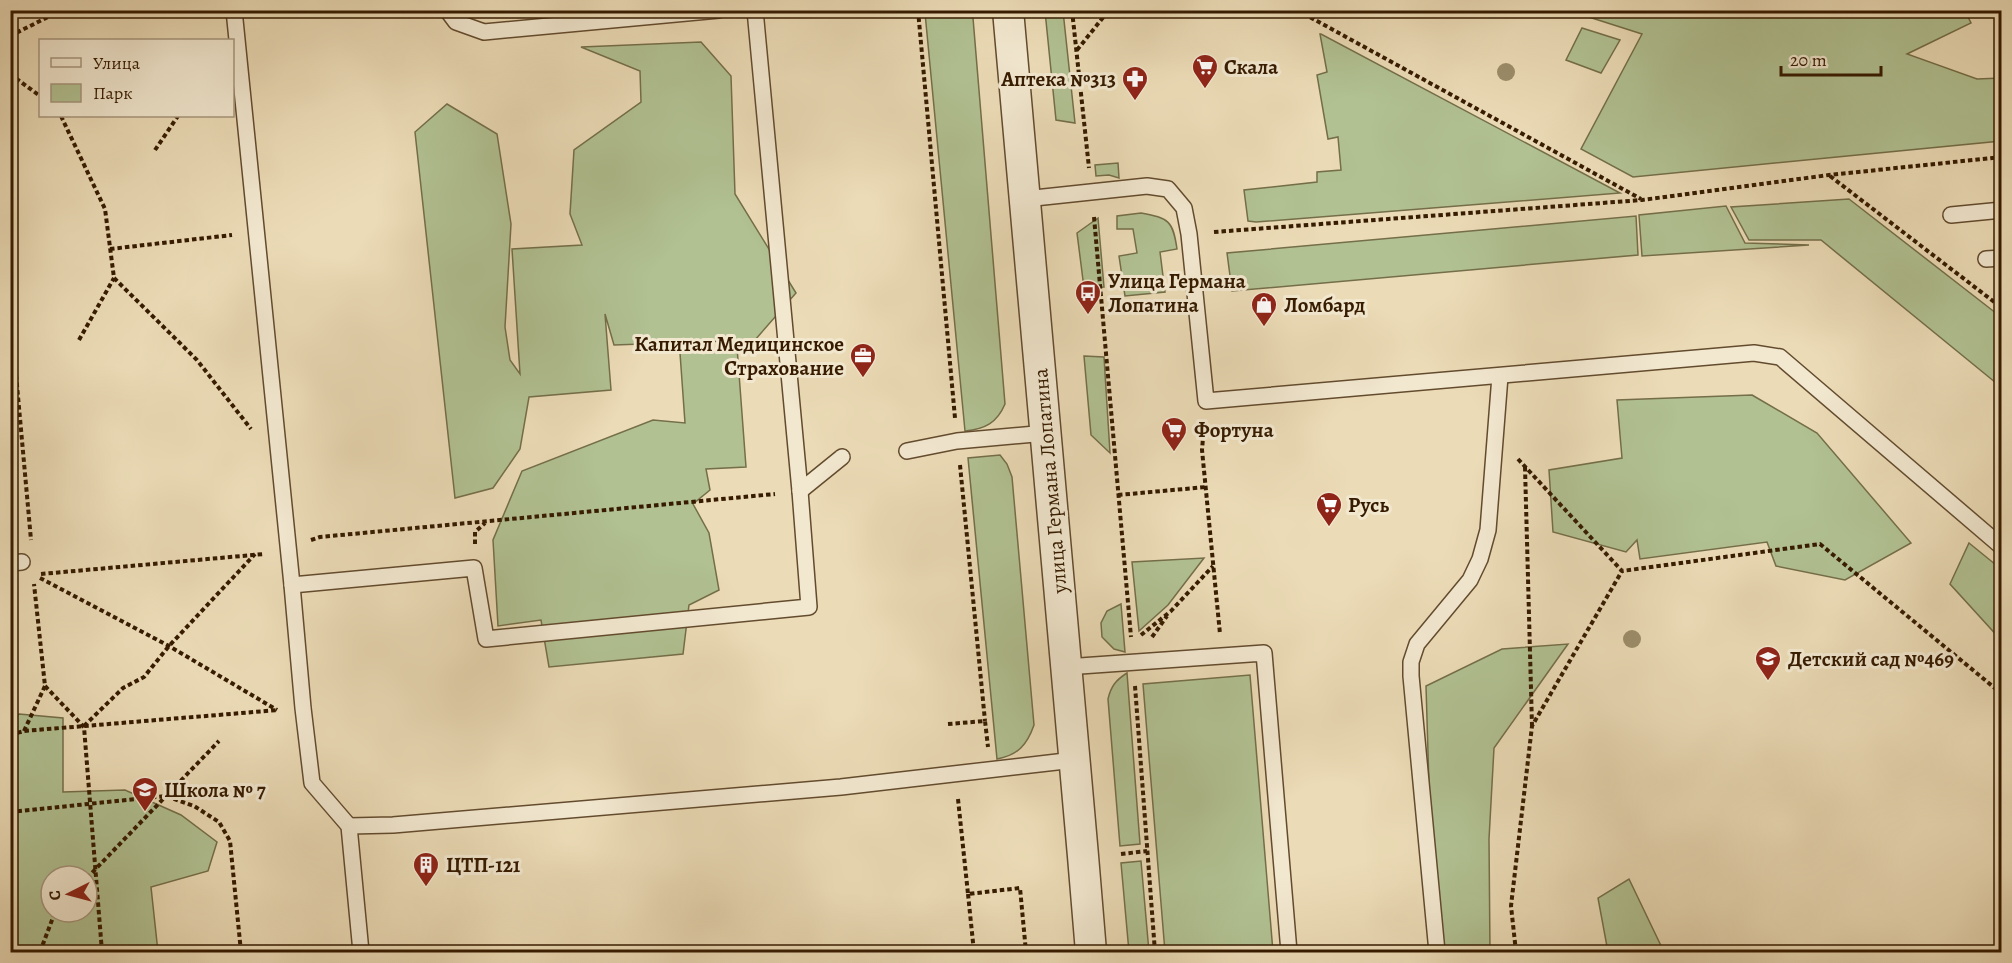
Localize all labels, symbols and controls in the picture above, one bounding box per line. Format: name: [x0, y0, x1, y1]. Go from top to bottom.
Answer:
legend: [39, 39, 234, 117]
scale bar: [1781, 39, 1882, 77]
text: 20 m: [1790, 48, 1827, 72]
text: Улица: [93, 51, 141, 75]
supermarket icon: Скала: [1190, 52, 1220, 90]
place label: Скала: [1224, 53, 1278, 81]
pharmacy icon: Аптека №313: [1120, 64, 1150, 102]
place label: Аптека №313: [1000, 65, 1116, 93]
text: Парк: [93, 81, 133, 105]
place label: Улица Германа Лопатина: [1108, 267, 1246, 319]
bus stop icon: Улица Германа Лопатина: [1073, 278, 1103, 316]
shop icon: Ломбард: [1249, 290, 1279, 328]
place label: Ломбард: [1284, 291, 1366, 319]
place label: Капитал Медицинское Страхование: [634, 330, 844, 382]
office icon: Капитал Медицинское Страхование: [848, 341, 878, 379]
street label: улица Германа Лопатина: [1026, 367, 1074, 596]
supermarket icon: Фортуна: [1159, 415, 1189, 453]
place label: Фортуна: [1194, 416, 1274, 444]
supermarket icon: Русь: [1314, 490, 1344, 528]
place label: Русь: [1348, 491, 1389, 519]
school or university icon: Детский сад №469: [1753, 644, 1783, 682]
place label: Детский сад №469: [1788, 645, 1954, 673]
school or university icon: Школа № 7: [130, 775, 160, 813]
place label: Школа № 7: [164, 776, 266, 804]
building icon: ЦТП-121: [411, 850, 441, 888]
place label: ЦТП-121: [446, 851, 521, 879]
north arrow: [39, 864, 99, 924]
text: С: [44, 889, 67, 902]

